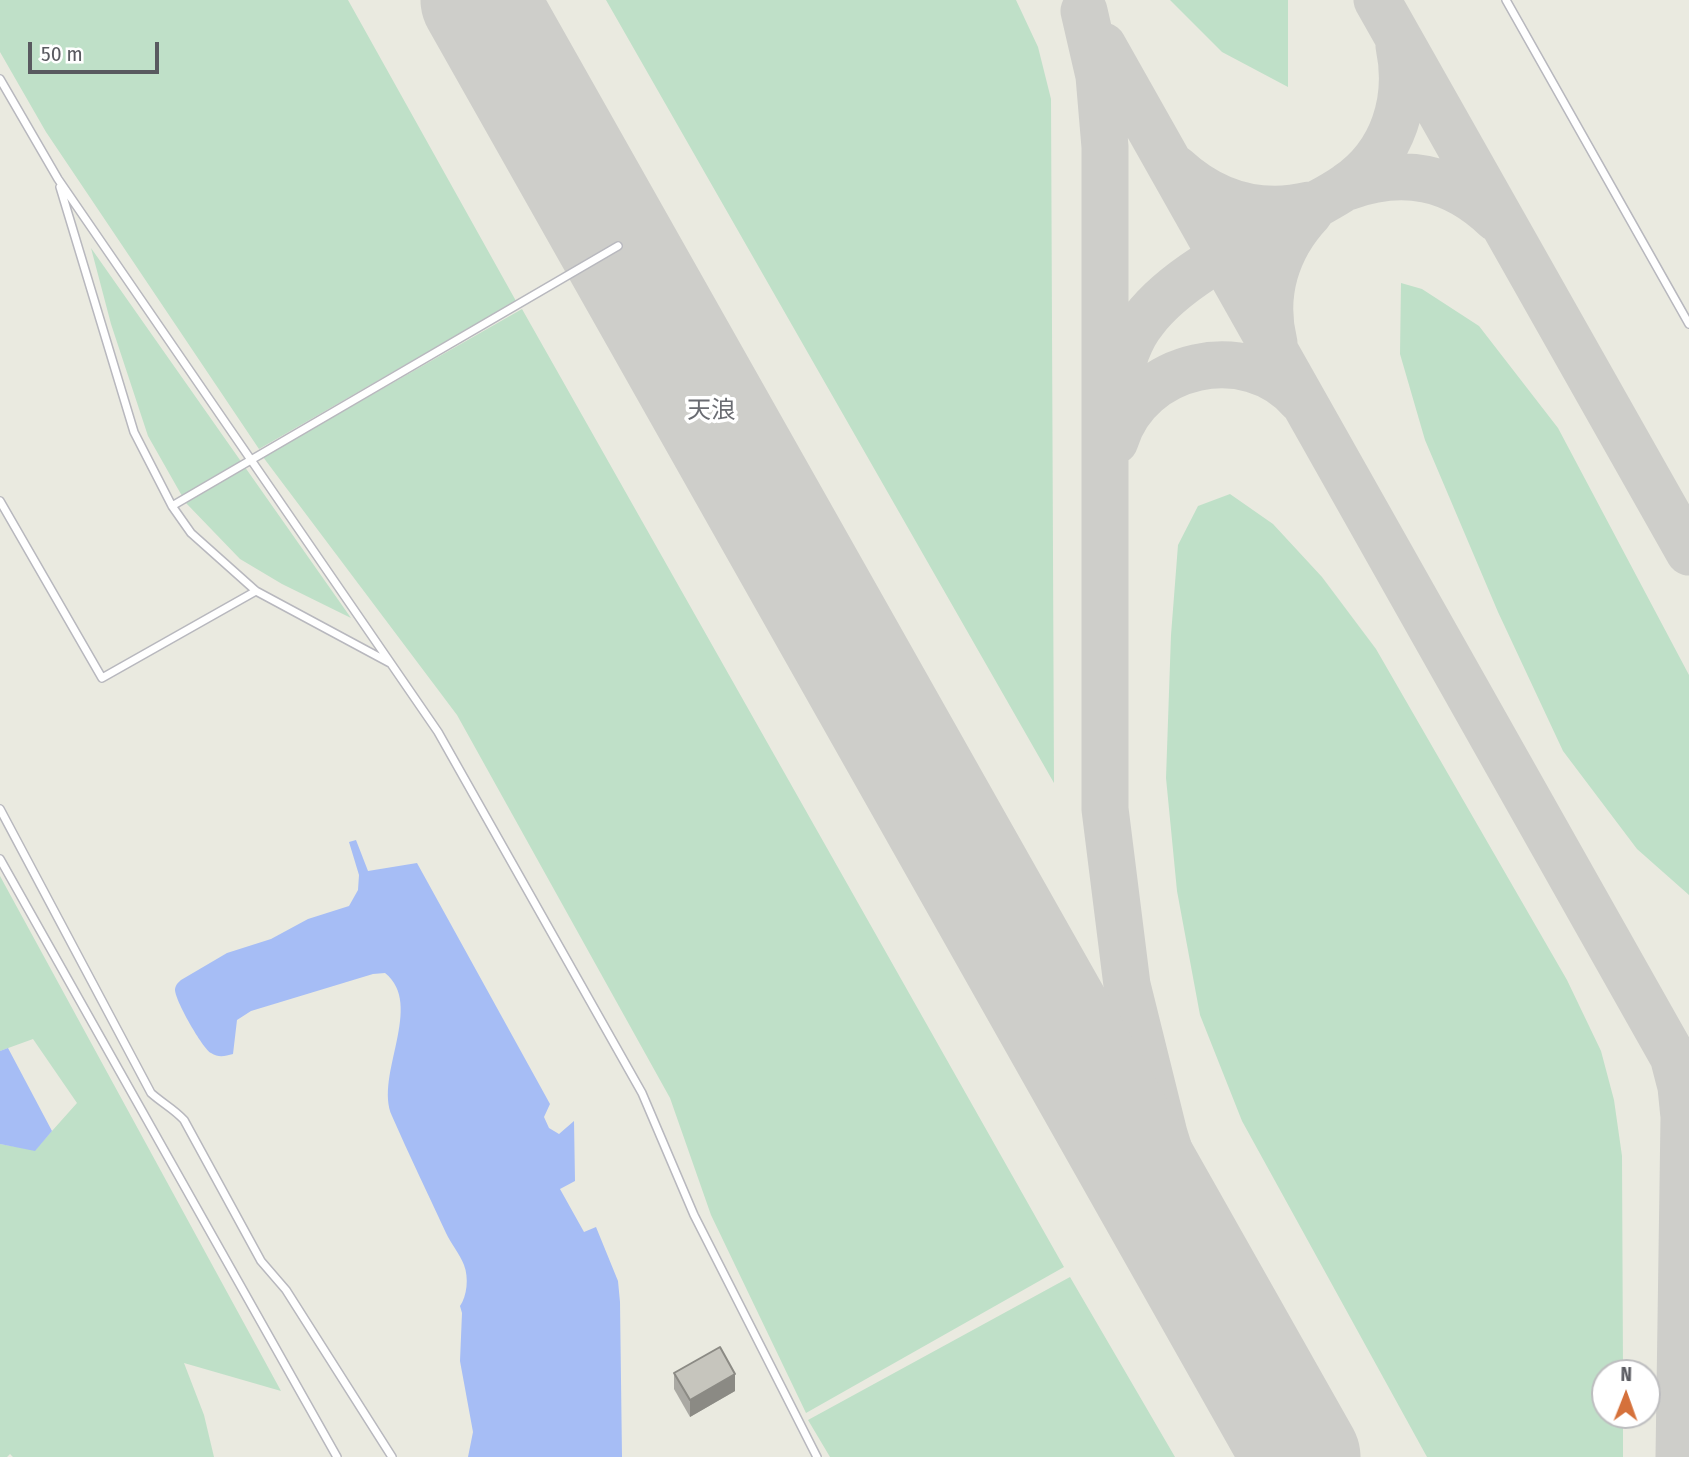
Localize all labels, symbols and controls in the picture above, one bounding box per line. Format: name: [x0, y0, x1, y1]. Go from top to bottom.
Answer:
scale bar: [32, 28, 163, 72]
text: 50 m: [41, 41, 83, 67]
district label: 天浪: [687, 397, 735, 425]
north arrow: [1591, 1359, 1661, 1429]
text: N: [1620, 1363, 1632, 1386]

